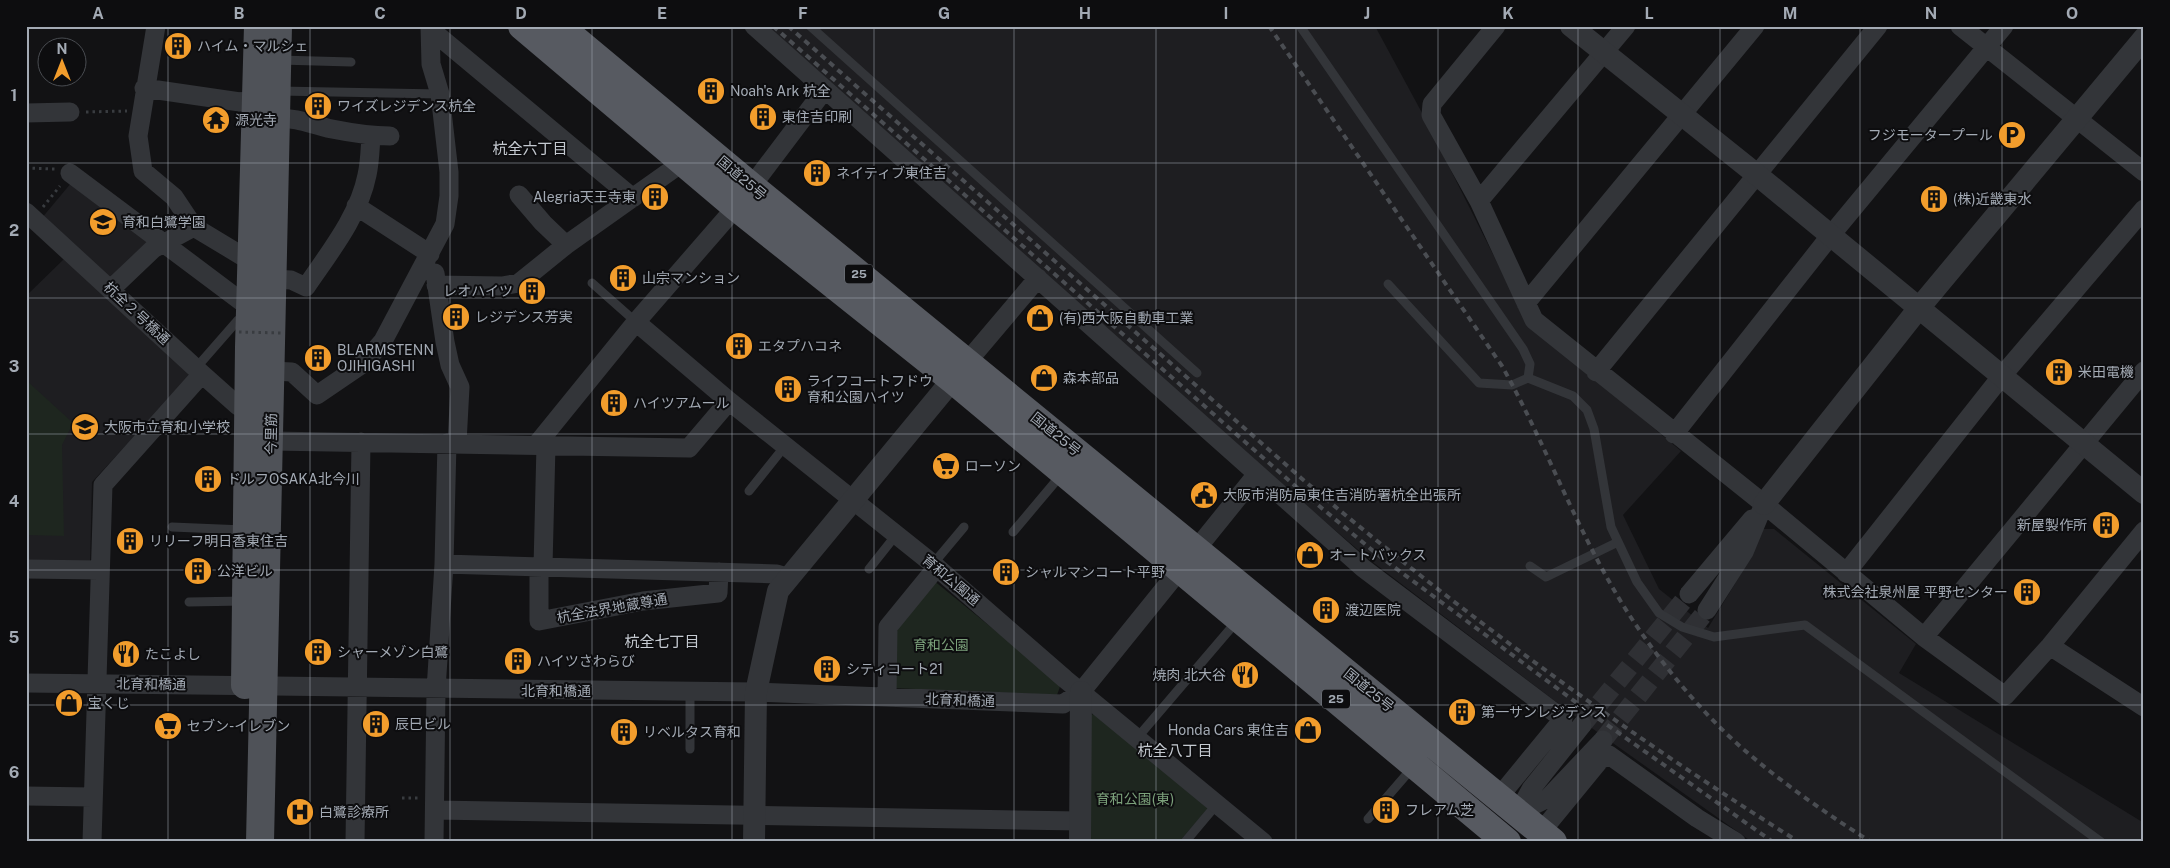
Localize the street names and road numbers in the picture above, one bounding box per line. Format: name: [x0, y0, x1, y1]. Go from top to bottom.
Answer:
street label: 国道25号: [714, 153, 770, 203]
road number: 25: [845, 264, 873, 284]
street label: 杭全２号橋通: [101, 279, 173, 347]
street label: 国道25号: [1028, 409, 1084, 459]
street label: 今里筋: [263, 413, 279, 455]
street label: 育和公園通: [919, 551, 983, 609]
street label: 杭全法界地蔵尊通: [555, 590, 669, 626]
street label: 国道25号: [1341, 665, 1397, 715]
street label: 北育和橋通: [116, 675, 186, 693]
street label: 北育和橋通: [521, 683, 591, 699]
road number: 25: [1322, 690, 1350, 709]
street label: 北育和橋通: [925, 691, 995, 709]

